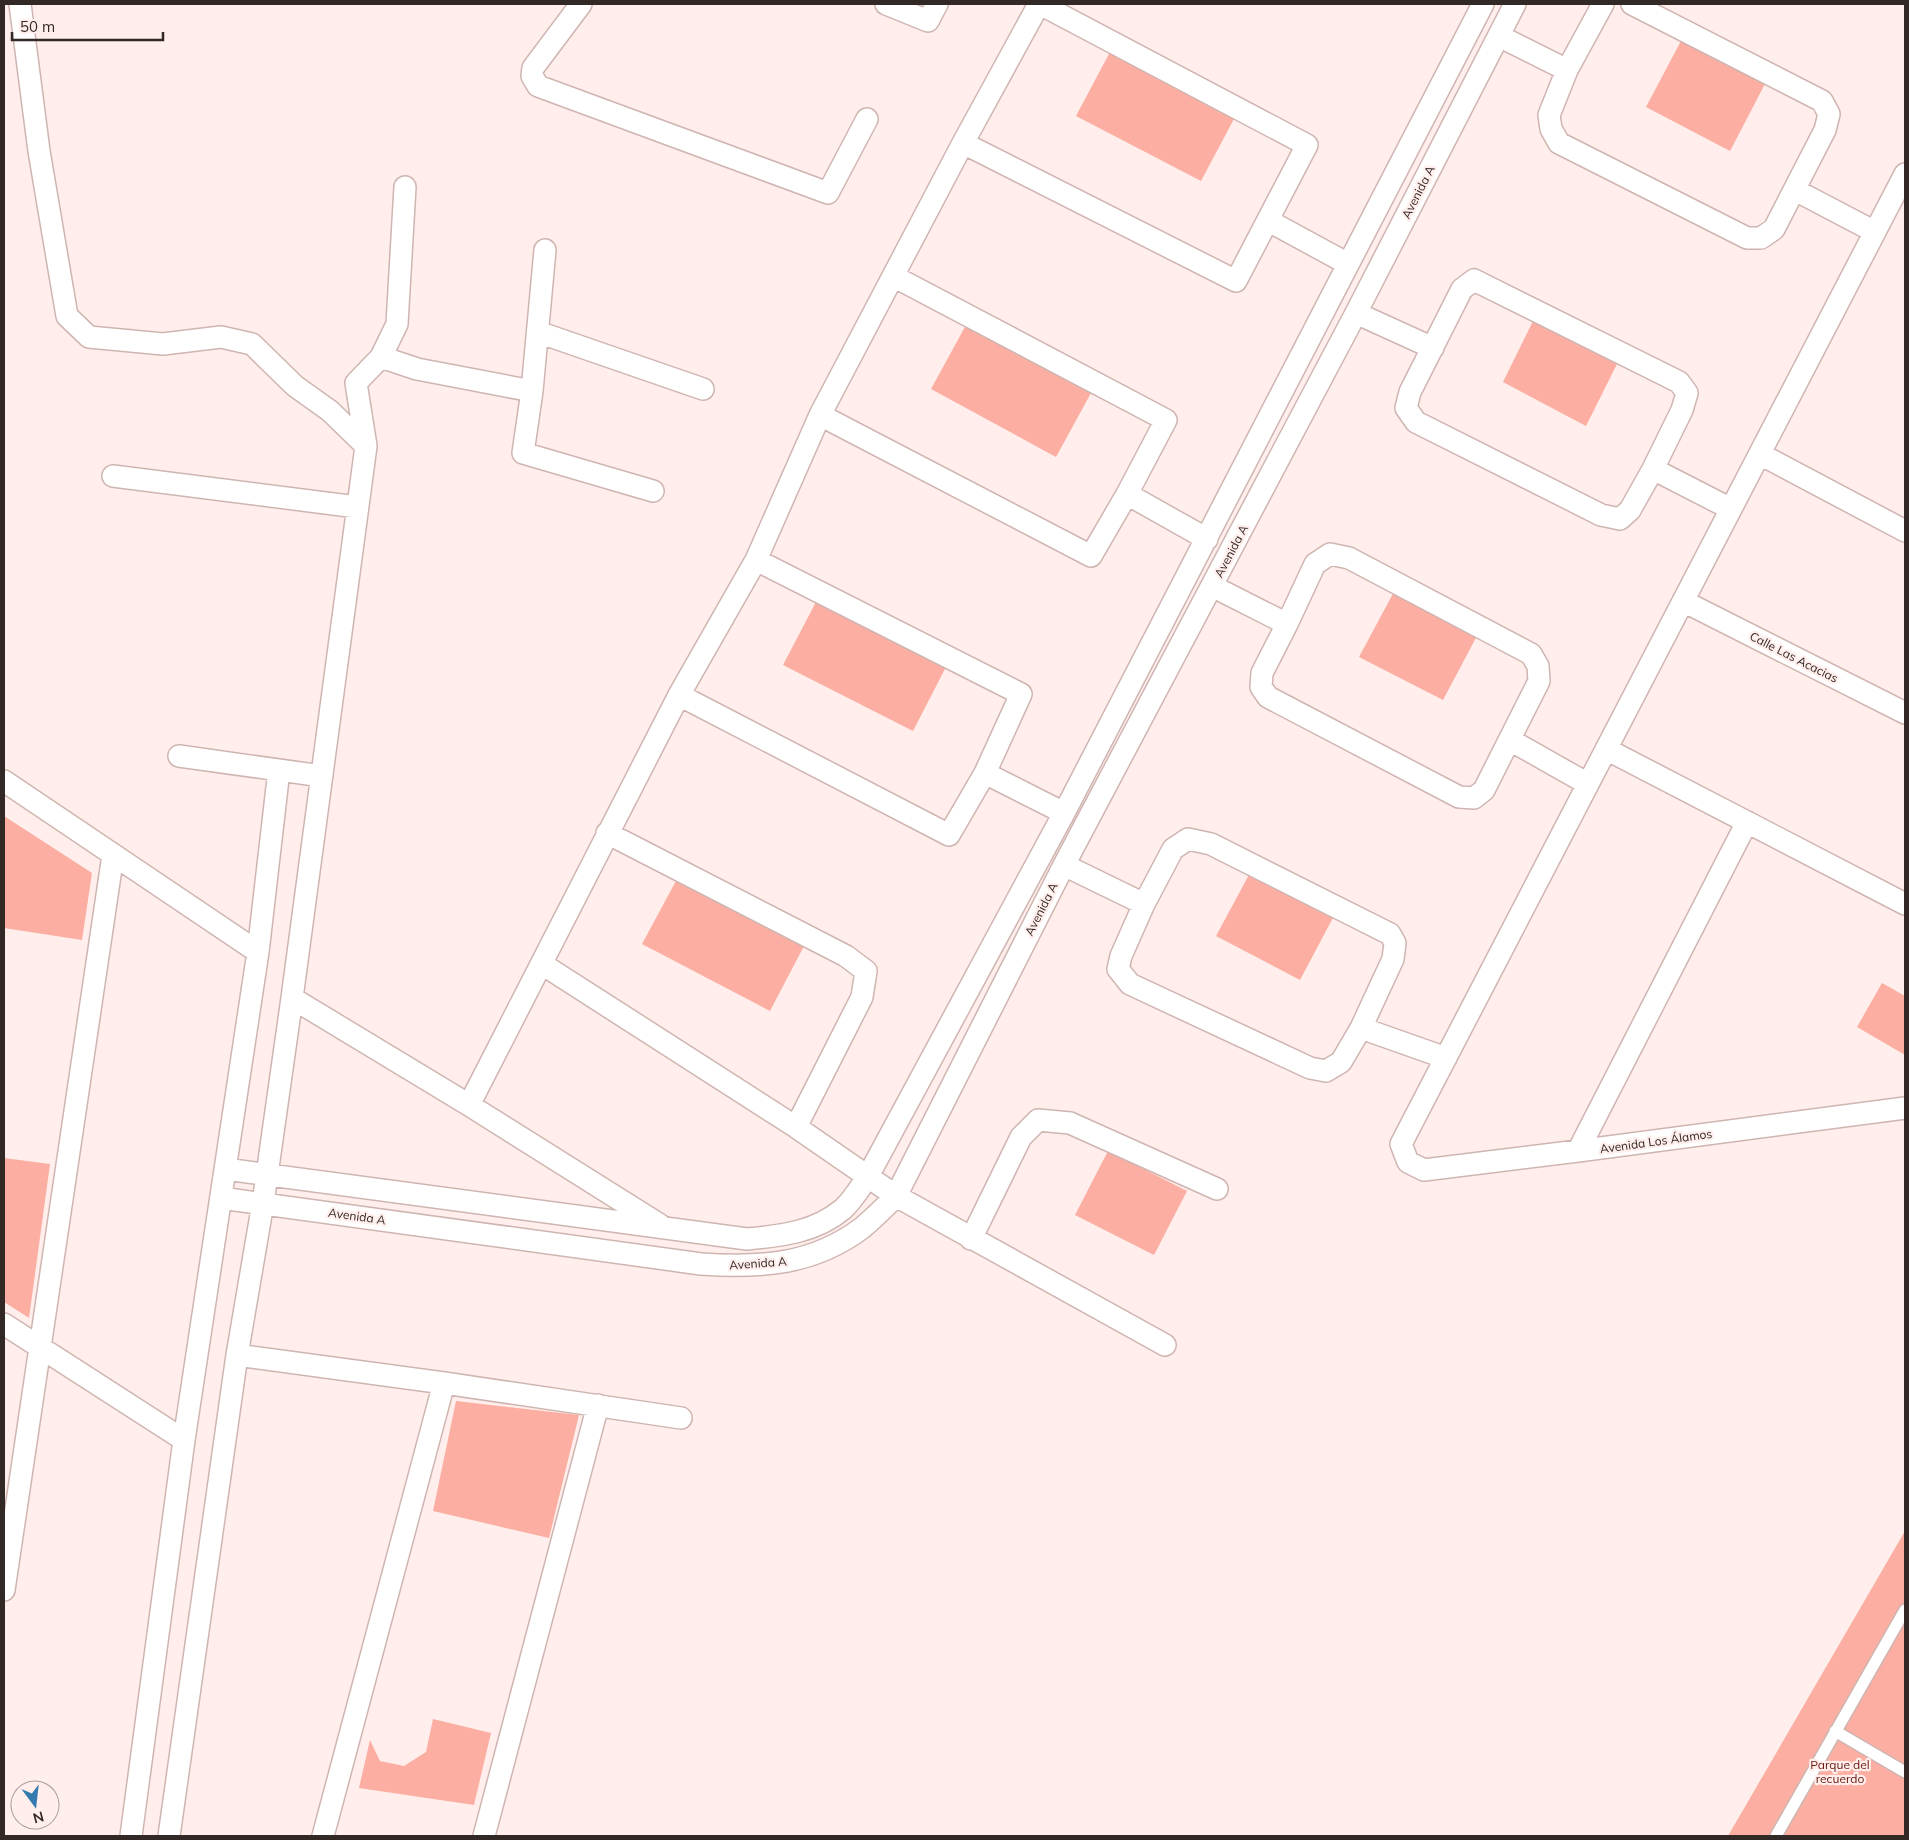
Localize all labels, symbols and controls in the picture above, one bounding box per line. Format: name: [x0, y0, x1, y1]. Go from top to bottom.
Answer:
scale bar: [12, 10, 164, 42]
text: 50 m: [20, 17, 55, 36]
street label: Avenida A: [1398, 163, 1438, 221]
street label: Avenida A: [1211, 522, 1251, 580]
street label: Calle Las Acacias: [1747, 628, 1841, 686]
street label: Avenida A: [1021, 880, 1061, 938]
street label: Avenida Los Álamos: [1599, 1126, 1713, 1156]
street label: Avenida A: [327, 1205, 387, 1227]
street label: Avenida A: [729, 1253, 787, 1272]
park label: Parque del recuerdo: [1810, 1757, 1870, 1786]
north arrow: [10, 1780, 60, 1830]
text: N: [31, 1807, 46, 1828]

